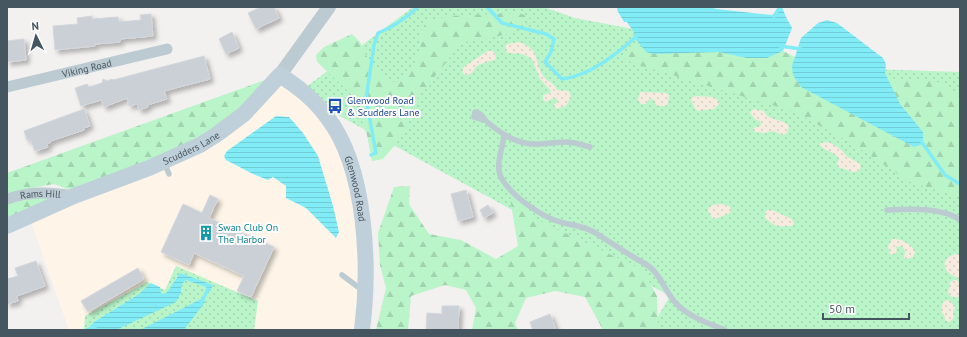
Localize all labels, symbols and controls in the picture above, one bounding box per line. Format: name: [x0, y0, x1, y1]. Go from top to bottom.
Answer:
north arrow: [16, 16, 56, 56]
text: N: [31, 19, 39, 33]
street label: Viking Road: [60, 56, 113, 80]
place label: Glenwood Road & Scudders Lane: [347, 94, 420, 119]
bus stop icon: Glenwood Road & Scudders Lane: [326, 97, 344, 115]
street label: Scudders Lane: [161, 128, 222, 168]
street label: Glenwood Road: [342, 154, 369, 222]
street label: Rams Hill: [19, 186, 62, 202]
place label: Swan Club On The Harbor: [218, 221, 278, 246]
building icon: Swan Club On The Harbor: [197, 224, 215, 242]
scale bar: [823, 295, 909, 321]
text: 50 m: [829, 301, 855, 316]

